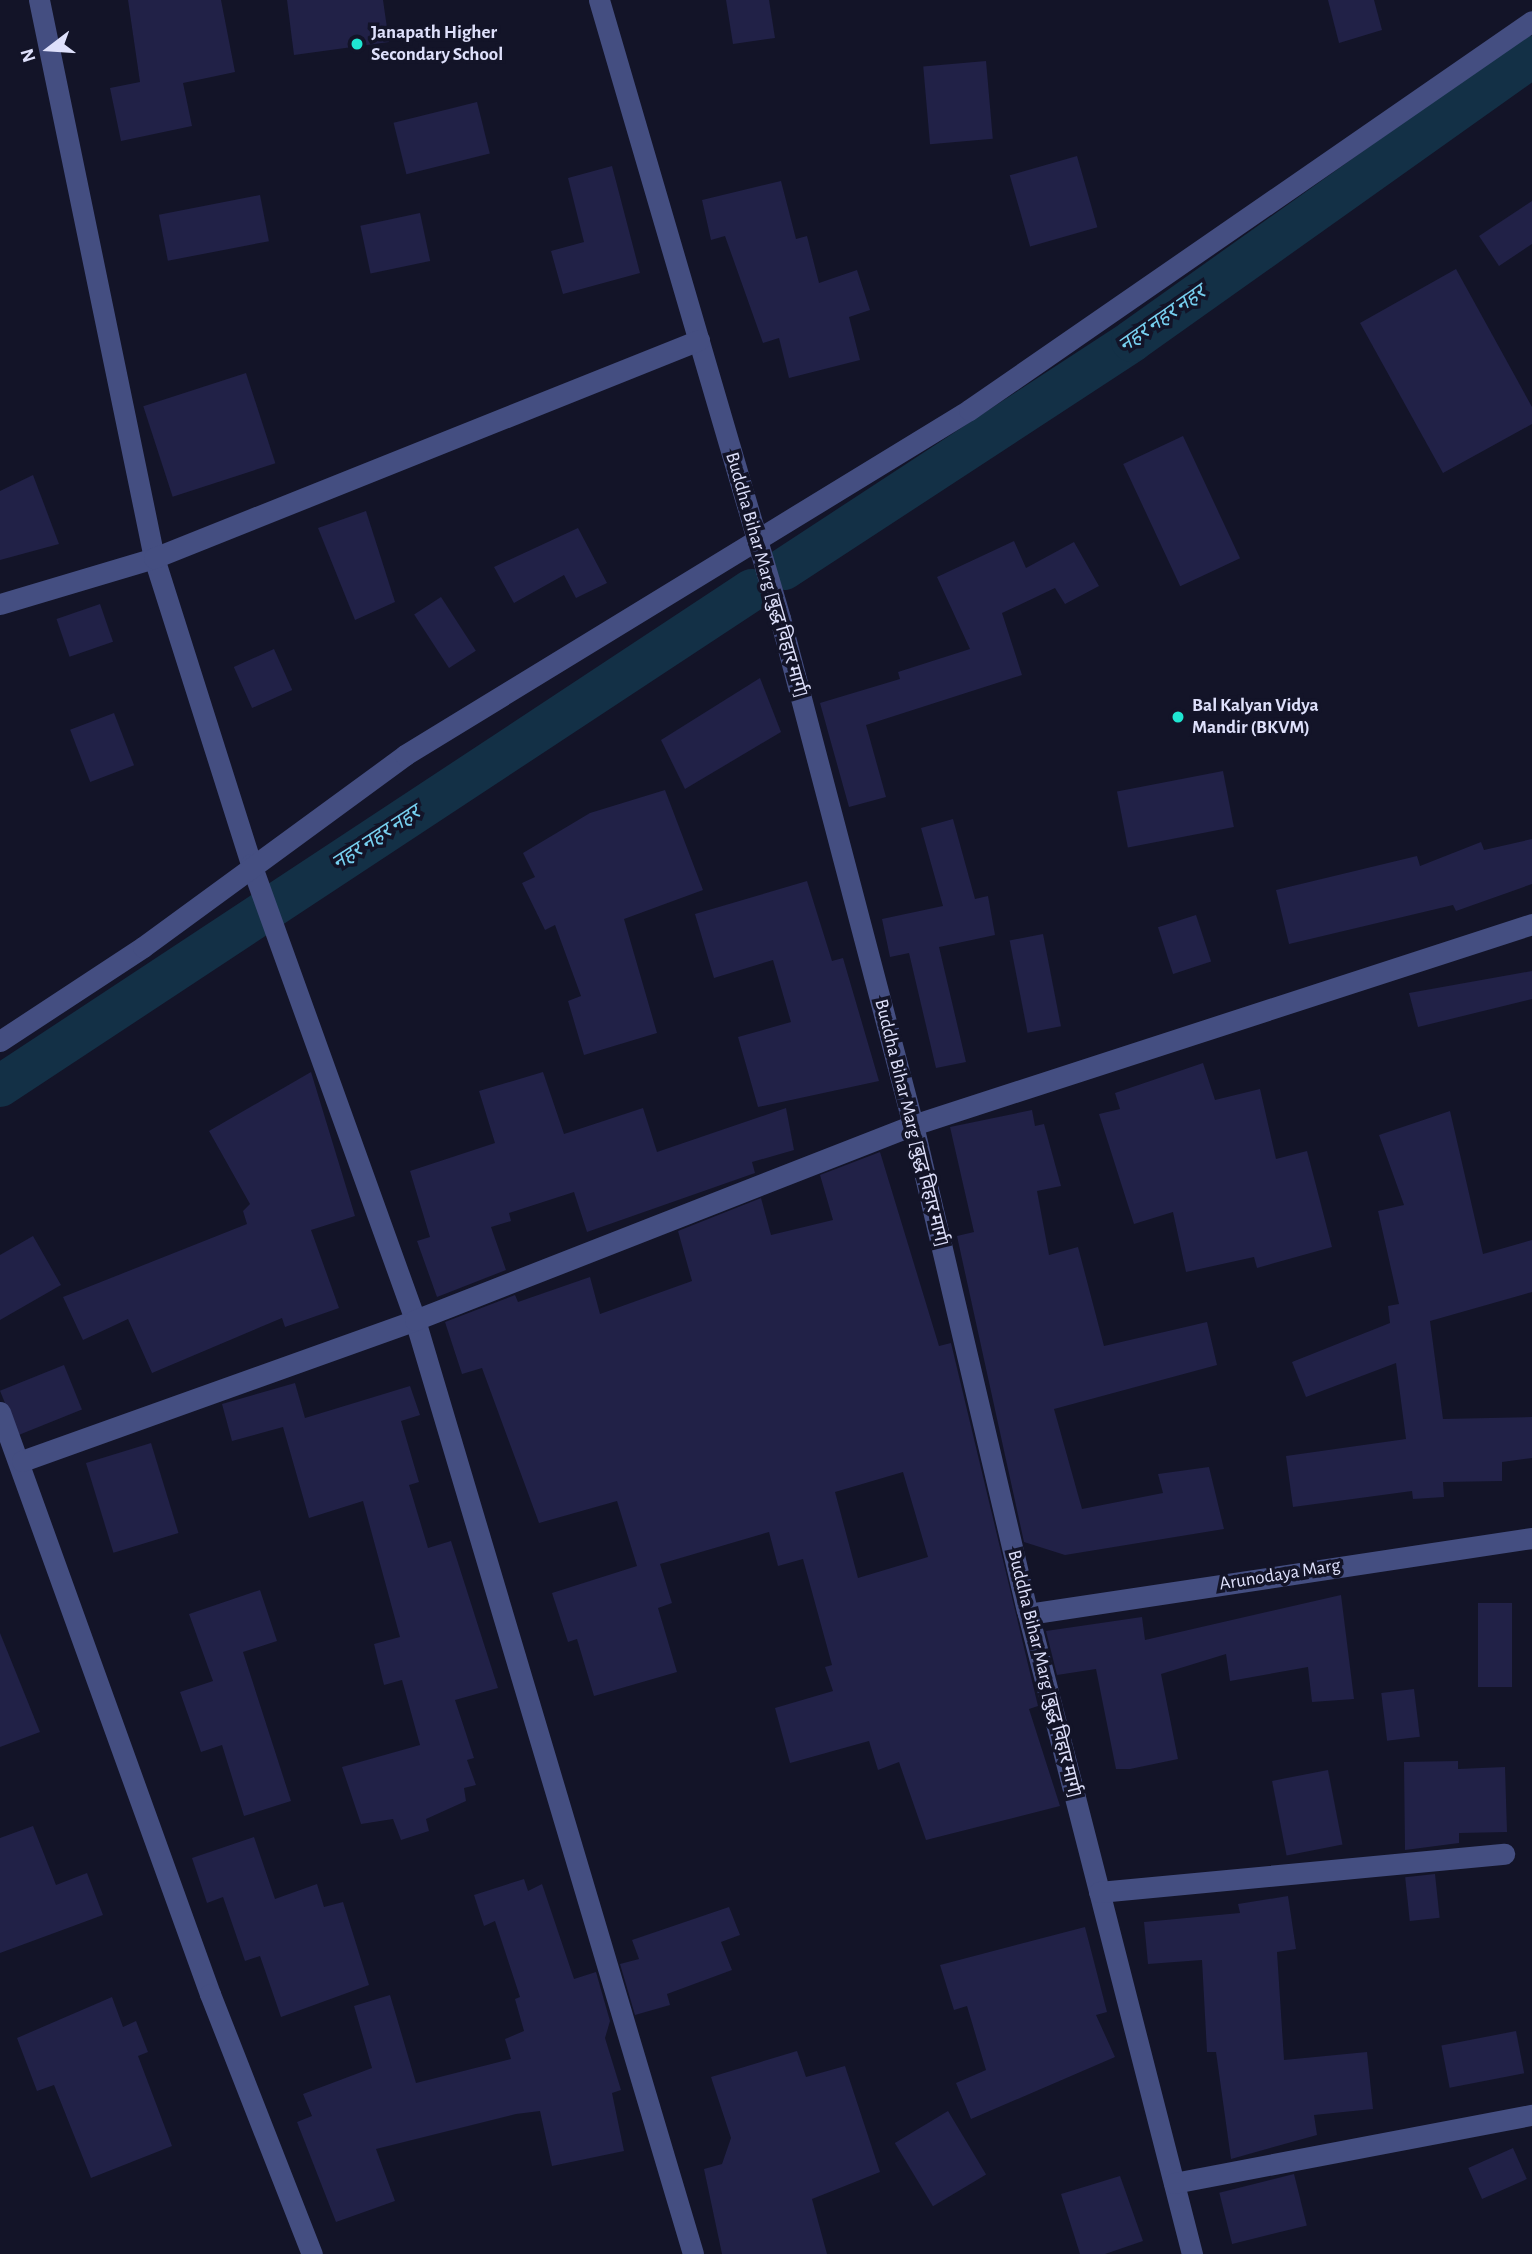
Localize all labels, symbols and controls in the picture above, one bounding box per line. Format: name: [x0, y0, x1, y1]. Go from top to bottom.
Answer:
north arrow: [14, 14, 84, 84]
place label: Janapath Higher Secondary School: [371, 22, 503, 66]
marker: Janapath Higher Secondary School: [349, 36, 365, 52]
text: N: [17, 46, 39, 64]
water label: नहर नहर नहर: [1114, 280, 1210, 358]
street label: Buddha Bihar Marg [बुद्ध विहार मार्ग]: [720, 450, 812, 700]
place label: Bal Kalyan Vidya Mandir (BKVM): [1192, 695, 1319, 739]
marker: Bal Kalyan Vidya Mandir (BKVM): [1170, 709, 1186, 725]
water label: नहर नहर नहर: [327, 800, 425, 876]
street label: Buddha Bihar Marg [बुद्ध विहार मार्ग]: [869, 997, 953, 1249]
street label: Buddha Bihar Marg [बुद्ध विहार मार्ग]: [1002, 1548, 1086, 1800]
street label: Arunodaya Marg: [1218, 1554, 1342, 1596]

